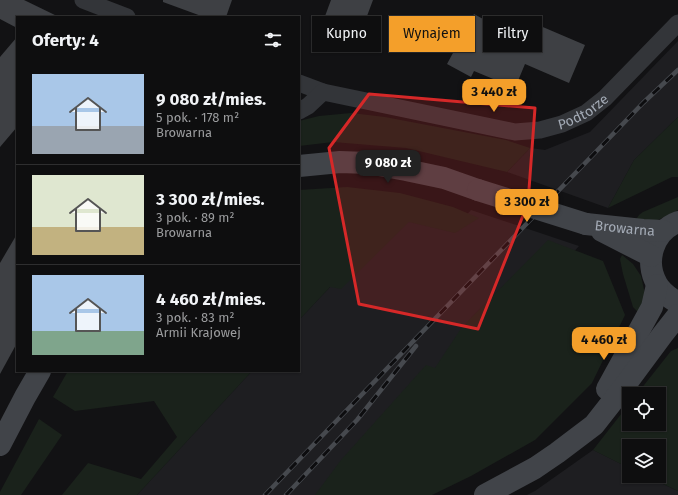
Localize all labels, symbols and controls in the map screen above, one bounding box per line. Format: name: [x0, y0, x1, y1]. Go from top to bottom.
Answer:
chip: Kupno: [312, 16, 381, 52]
chip: Wynajem: [389, 16, 475, 52]
chip: Filtry: [483, 16, 542, 52]
icon: filters: [262, 29, 284, 51]
text: Oferty: 4: [32, 30, 99, 51]
pin: 3 440 zł: [453, 79, 535, 113]
text: 3 440 zł: [471, 84, 517, 99]
text: 9 080 zł/mies.: [156, 89, 266, 110]
icon: home: [64, 90, 112, 138]
street label: Podtorze: [556, 90, 612, 133]
text: 5 pok. · 178 m²: [156, 110, 239, 125]
text: Browarna: [156, 125, 212, 140]
pin: 9 080 zł: [347, 150, 429, 184]
text: 9 080 zł: [365, 155, 411, 170]
text: 3 300 zł/mies.: [156, 189, 264, 210]
pin: 3 300 zł: [486, 189, 568, 223]
icon: home: [64, 191, 112, 239]
text: 3 300 zł: [504, 194, 550, 209]
text: 3 pok. · 89 m²: [156, 210, 235, 225]
street label: Browarna: [594, 216, 655, 239]
text: Browarna: [156, 225, 212, 240]
text: 4 460 zł/mies.: [156, 289, 266, 310]
icon: home: [64, 291, 112, 339]
text: 3 pok. · 83 m²: [156, 310, 234, 325]
text: Armii Krajowej: [156, 325, 241, 340]
pin: 4 460 zł: [563, 327, 645, 361]
text: 4 460 zł: [581, 332, 627, 347]
map controls: [622, 387, 666, 483]
button: locate: [622, 387, 666, 431]
button: layers: [622, 439, 666, 483]

